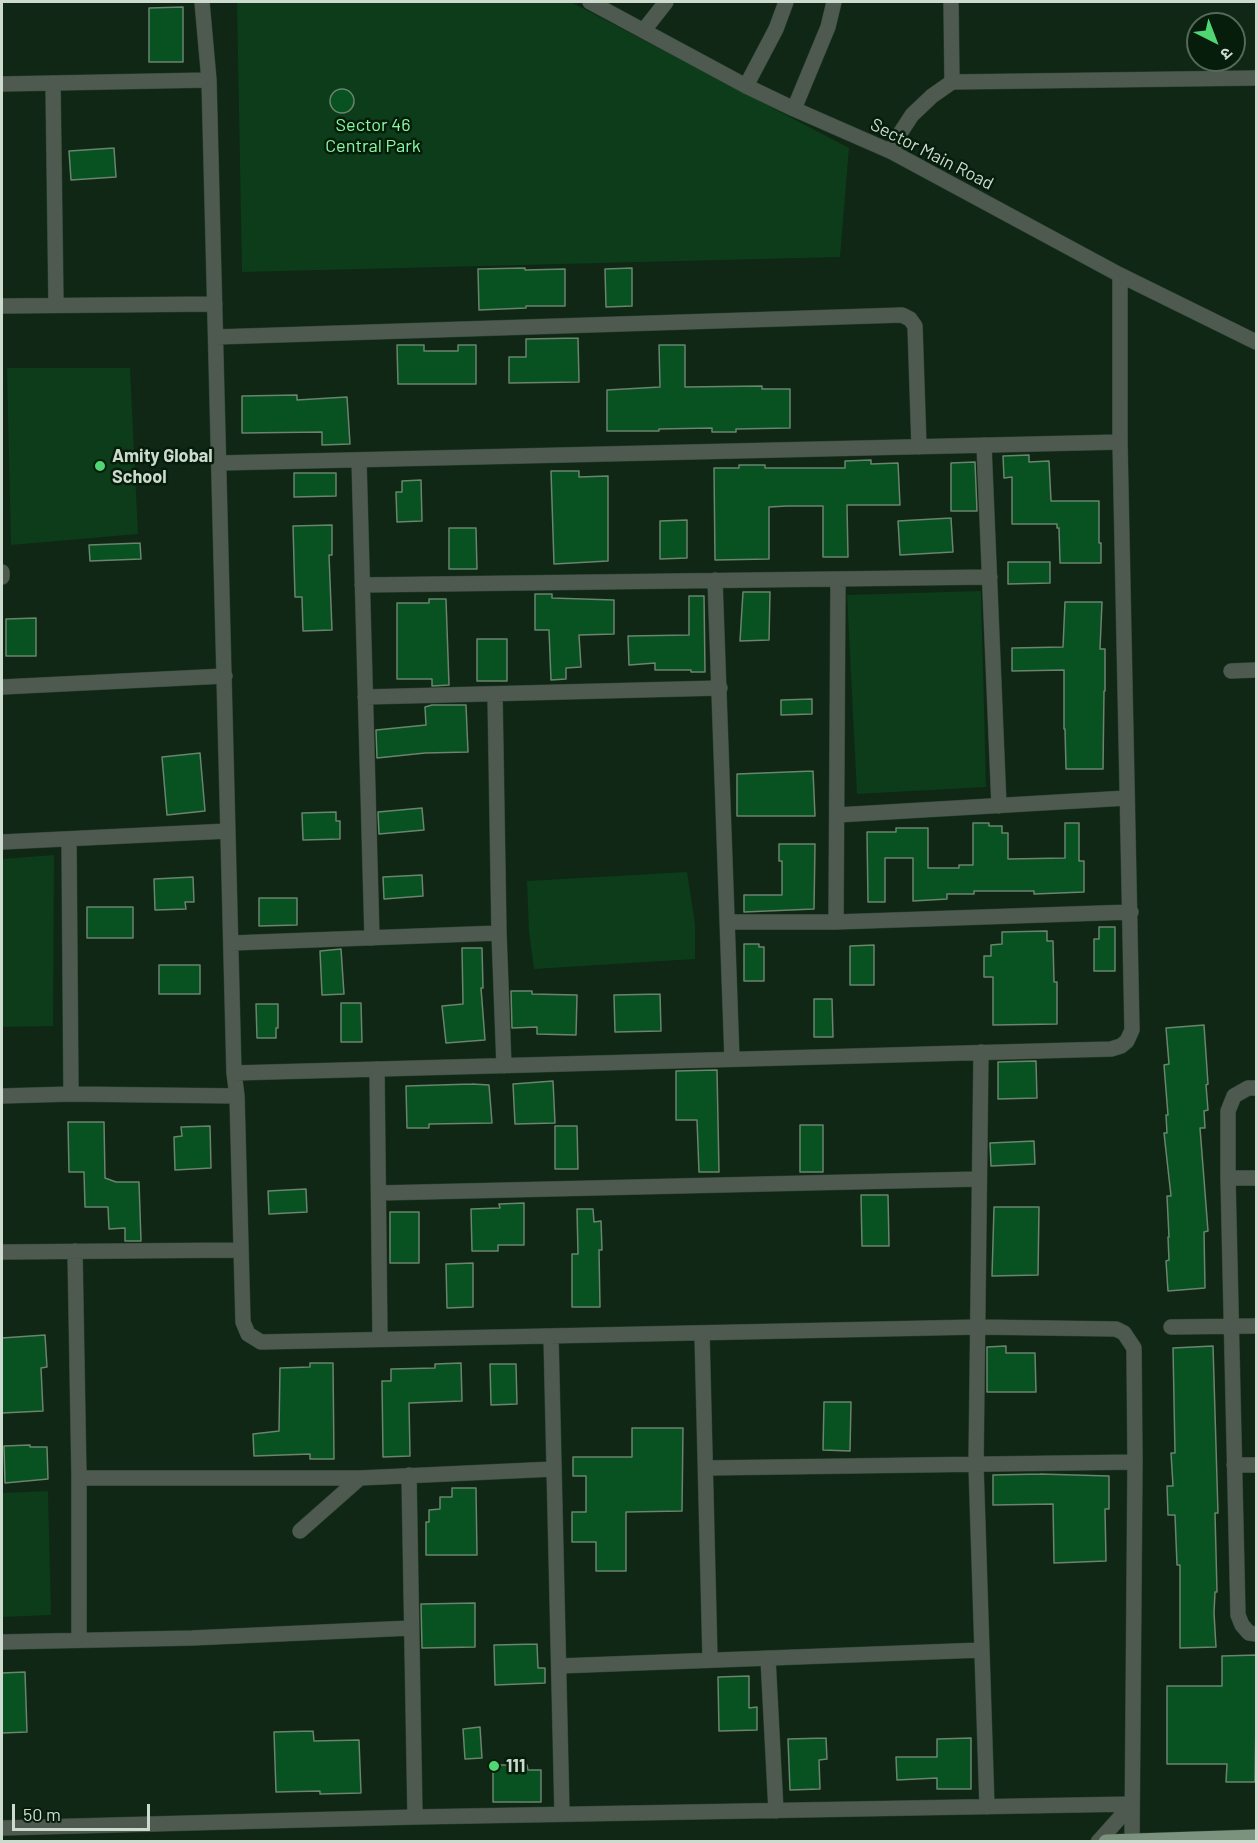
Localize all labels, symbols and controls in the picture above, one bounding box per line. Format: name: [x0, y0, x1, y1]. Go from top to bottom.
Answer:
north arrow: [1186, 12, 1246, 72]
text: उ: [1217, 44, 1237, 64]
park label: Sector 46 Central Park: [325, 114, 421, 156]
street label: Sector Main Road: [867, 114, 997, 194]
place label: Amity Global School: [112, 445, 213, 488]
marker: Amity Global School: [93, 459, 107, 473]
place label: 111: [506, 1755, 525, 1777]
marker: 111: [487, 1759, 501, 1773]
scale bar: [15, 1792, 153, 1830]
text: 50 m: [23, 1803, 61, 1825]

